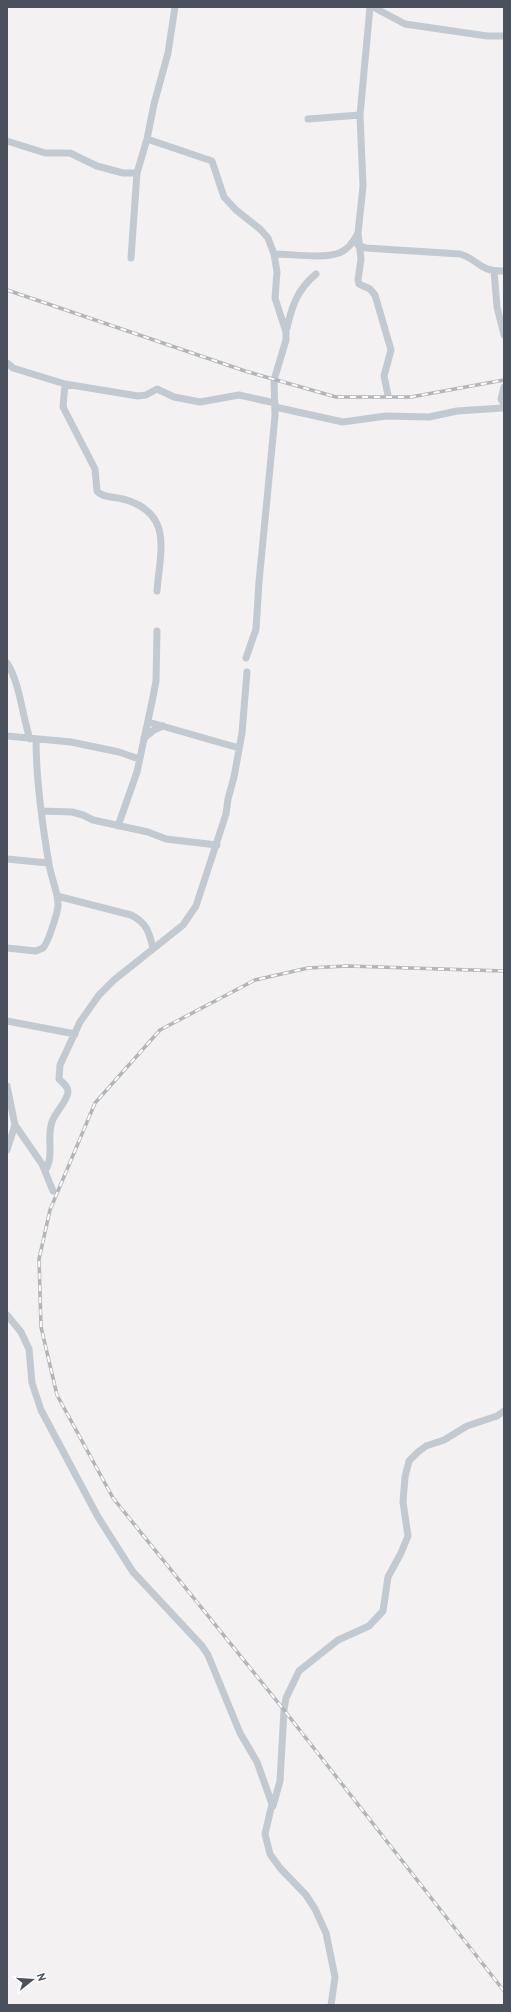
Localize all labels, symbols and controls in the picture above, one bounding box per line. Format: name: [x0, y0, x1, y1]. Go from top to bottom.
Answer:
north arrow: [12, 1960, 52, 2000]
text: N: [34, 1972, 49, 1983]

